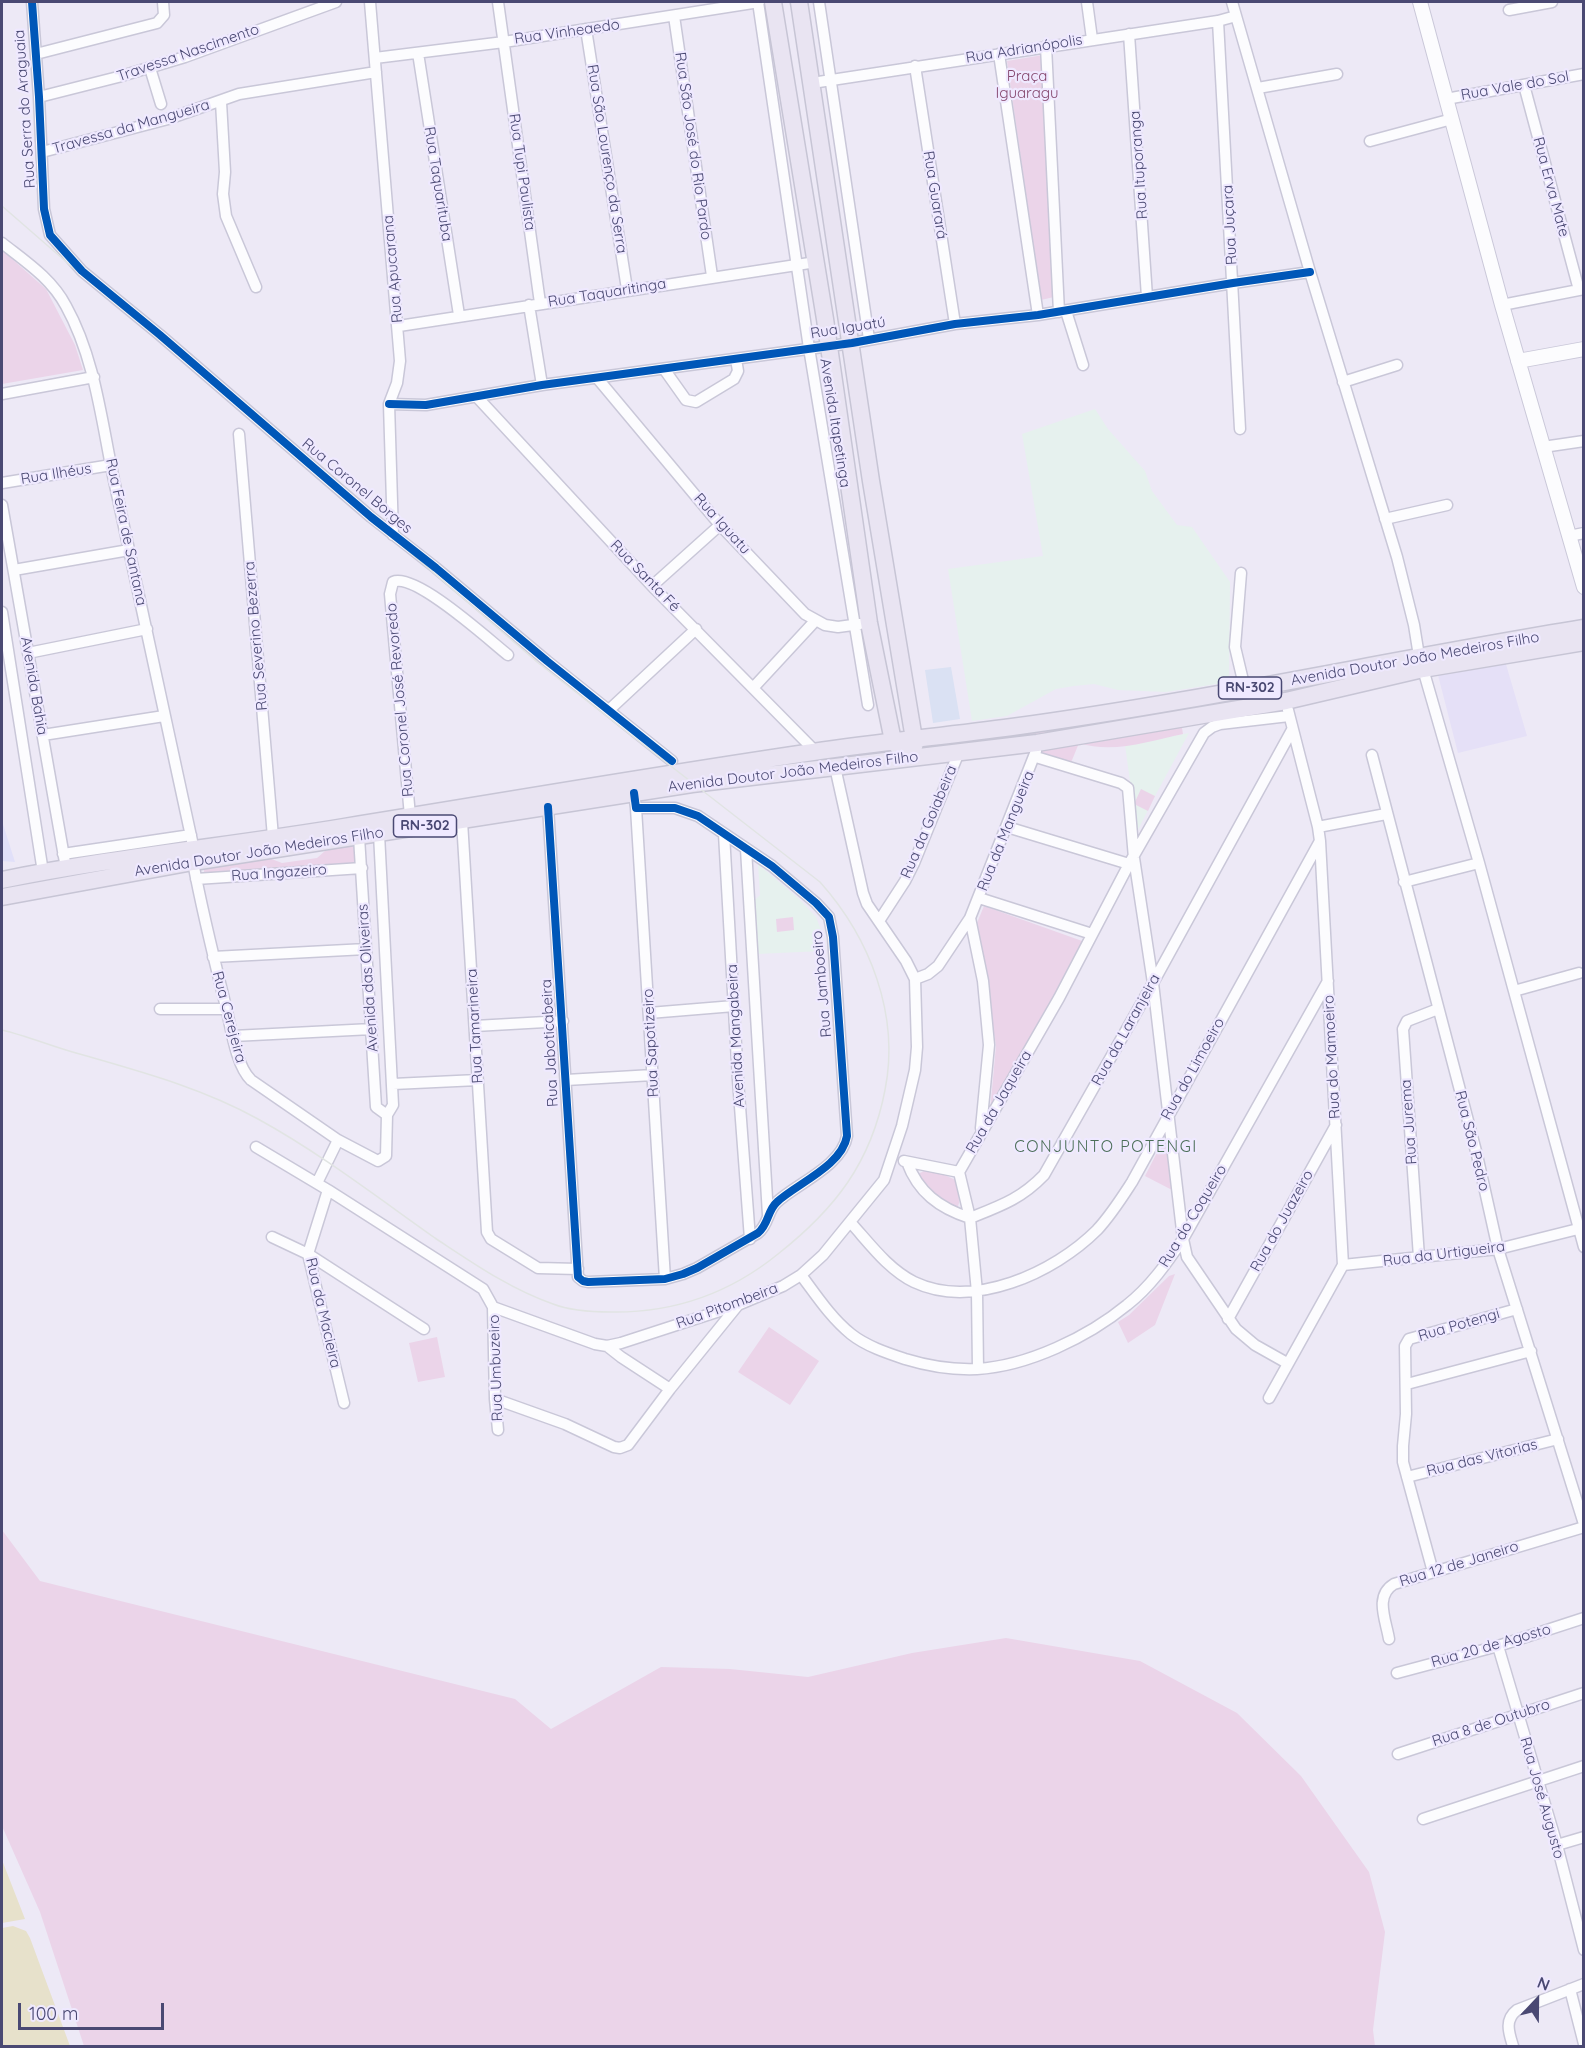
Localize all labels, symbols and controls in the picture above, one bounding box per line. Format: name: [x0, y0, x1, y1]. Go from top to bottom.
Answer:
street label: Rua Vinheaedo: [513, 16, 621, 48]
street label: Travessa Nascimento: [114, 20, 262, 86]
street label: Rua Serra do Araguaia: [10, 29, 40, 189]
street label: Rua Adrianópolis: [964, 31, 1084, 67]
street label: Rua São José do Rio Pardo: [671, 51, 715, 241]
street label: Rua São Lourenço da Serra: [583, 63, 631, 255]
park label: Praça Iguaragu: [995, 67, 1059, 102]
street label: Rua Vale do Sol: [1459, 68, 1571, 104]
street label: Travessa da Mangueira: [50, 96, 212, 158]
street label: Rua Ituporanga: [1126, 110, 1152, 220]
street label: Rua Tupi Paulista: [505, 112, 539, 232]
street label: Rua Taquarituba: [420, 125, 456, 243]
street label: Rua Erva Mate: [1529, 135, 1573, 239]
street label: Rua Guarará: [919, 150, 951, 240]
street label: Rua Juçara: [1219, 184, 1241, 266]
street label: Rua Apucarana: [379, 214, 407, 324]
street label: Rua Taquaritinga: [547, 275, 667, 311]
street label: Rua Iguatú: [809, 313, 887, 343]
street label: Avenida Itapetinga: [816, 357, 854, 489]
street label: Rua Coronel Borges: [298, 435, 416, 537]
street label: Rua Feira de Santana: [102, 457, 150, 607]
street label: Rua Ilhéus: [19, 460, 93, 488]
street label: Rua Iguatu: [690, 490, 754, 558]
street label: Rua Santa Fé: [606, 536, 684, 616]
street label: Rua Severino Bezerra: [241, 561, 271, 711]
street label: Rua Coronel José Revoredo: [383, 602, 417, 798]
street label: Avenida Doutor João Medeiros Filho: [1289, 628, 1541, 690]
street label: Avenida Bahia: [17, 635, 51, 737]
road number: RN-302: [1218, 677, 1282, 699]
street label: Avenida Doutor João Medeiros Filho: [667, 748, 919, 796]
street label: Rua da Goiabeira: [897, 763, 961, 881]
street label: Rua da Mangueira: [974, 768, 1038, 894]
road number: RN-302: [394, 815, 456, 837]
street label: Avenida Doutor João Medeiros Filho: [133, 823, 385, 881]
street label: Rua Ingazeiro: [231, 861, 327, 885]
street label: Avenida das Oliveiras: [354, 903, 382, 1053]
street label: Rua Jamboeiro: [808, 930, 836, 1038]
street label: Avenida Mangabeira: [723, 964, 749, 1108]
street label: Rua Tamarineira: [463, 968, 487, 1084]
street label: Rua Cerejeira: [208, 969, 250, 1065]
street label: Rua da Laranjeira: [1088, 971, 1164, 1089]
street label: Rua Jaboticabeira: [538, 979, 562, 1107]
street label: Rua Sapotizeiro: [639, 988, 663, 1098]
street label: Rua do Mamoeiro: [1320, 994, 1344, 1120]
street label: Rua do Limoeiro: [1157, 1015, 1229, 1123]
street label: Rua da Jaqueira: [962, 1047, 1036, 1157]
street label: Rua Jurema: [1397, 1079, 1421, 1165]
street label: Rua São Pedro: [1451, 1089, 1493, 1193]
district label: CONJUNTO POTENGI: [1014, 1137, 1198, 1157]
street label: Rua do Coqueiro: [1155, 1161, 1231, 1271]
street label: Rua do Juazeiro: [1247, 1167, 1317, 1275]
street label: Rua da Urtigueira: [1382, 1238, 1506, 1270]
street label: Rua da Macieira: [302, 1256, 344, 1370]
street label: Rua Pitombeira: [674, 1279, 780, 1333]
street label: Rua Potengi: [1416, 1305, 1502, 1345]
street label: Rua Umbuzeiro: [485, 1314, 507, 1422]
street label: Rua das Vitorias: [1425, 1436, 1539, 1480]
street label: Rua 12 de Janeiro: [1397, 1537, 1521, 1591]
street label: Rua 20 de Agosto: [1429, 1620, 1553, 1672]
street label: Rua 8 de Outubro: [1430, 1695, 1552, 1751]
street label: Rua José Augusto: [1516, 1735, 1568, 1861]
north arrow: [1507, 1970, 1567, 2030]
text: N: [1535, 1972, 1553, 1995]
scale bar: [21, 1991, 166, 2029]
text: 100 m: [29, 2002, 78, 2025]

